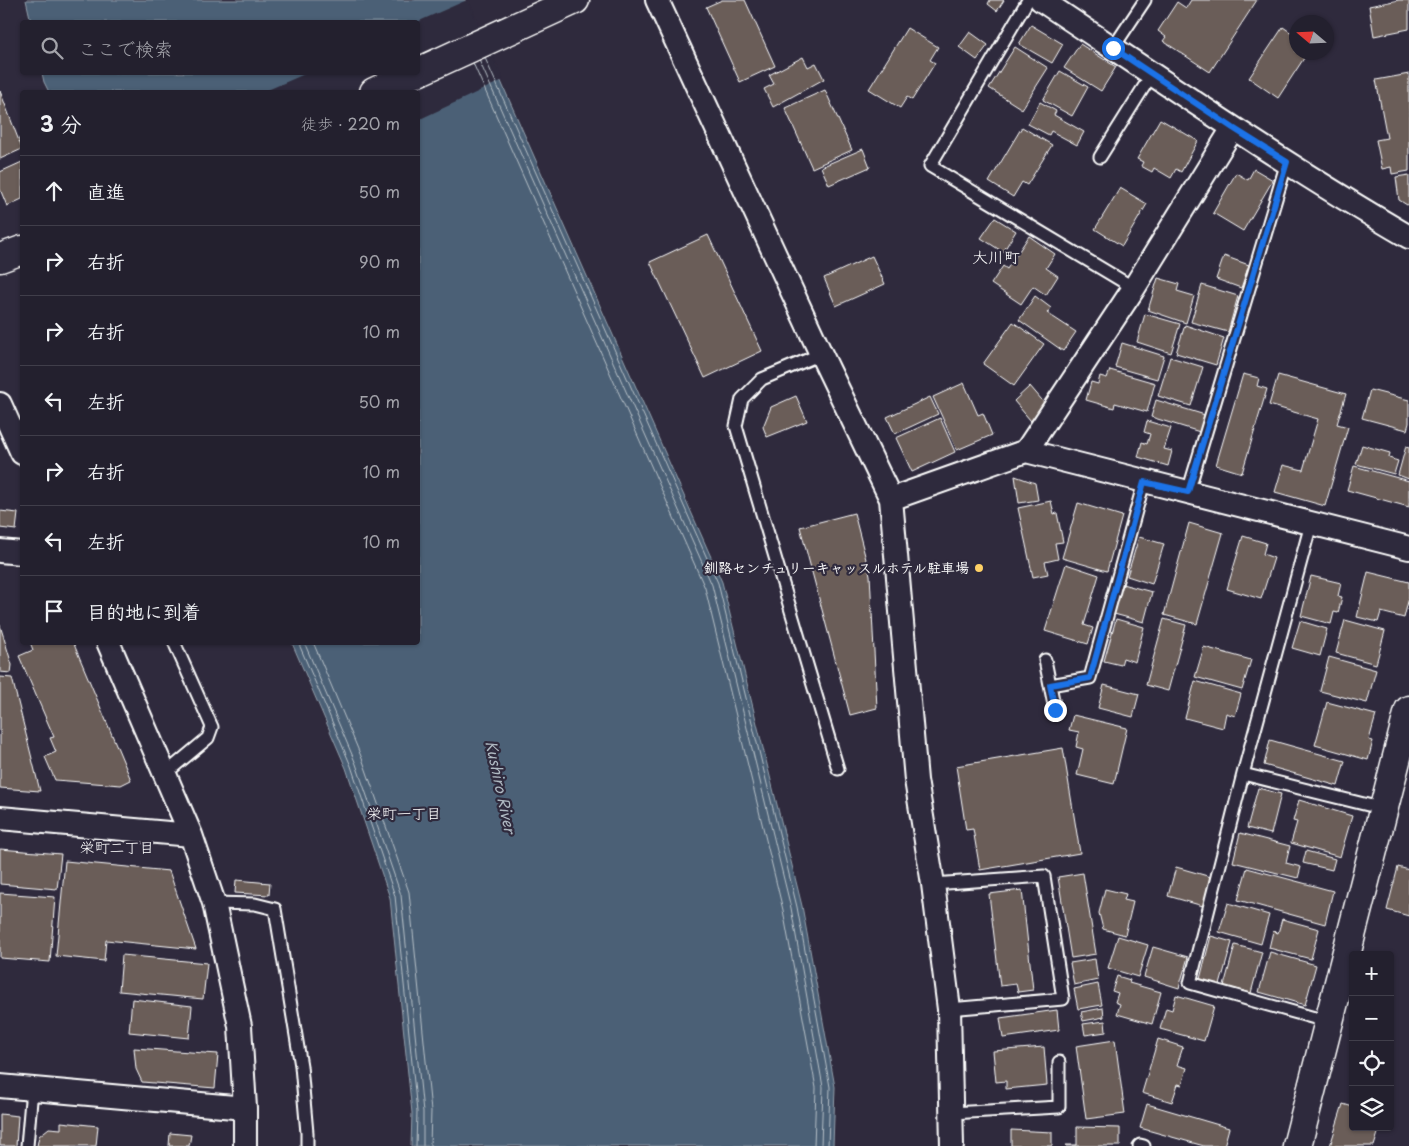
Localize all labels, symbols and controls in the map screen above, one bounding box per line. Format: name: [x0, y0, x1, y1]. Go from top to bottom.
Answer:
north arrow: [1289, 15, 1334, 60]
search box: [20, 20, 420, 75]
icon: search: [38, 34, 66, 62]
text: ここで検索: [78, 34, 173, 62]
route start: [1102, 37, 1125, 60]
text: 3 分: [40, 107, 82, 139]
text: 徒歩 · 220 m: [301, 111, 400, 135]
icon: ahead: [40, 177, 68, 205]
text: 直進: [87, 177, 125, 205]
text: 50 m: [359, 179, 400, 203]
district label: 大川町: [972, 244, 1020, 268]
icon: right: [40, 247, 68, 275]
text: 右折: [87, 247, 125, 275]
text: 90 m: [359, 249, 400, 273]
icon: right: [40, 317, 68, 345]
text: 右折: [87, 317, 125, 345]
text: 10 m: [363, 319, 400, 343]
icon: left: [40, 387, 68, 415]
text: 左折: [87, 387, 125, 415]
text: 50 m: [359, 389, 400, 413]
icon: right: [40, 457, 68, 485]
text: 右折: [87, 457, 125, 485]
text: 10 m: [363, 459, 400, 483]
icon: left: [40, 527, 68, 555]
text: 左折: [87, 527, 125, 555]
text: 10 m: [363, 529, 400, 553]
place label: 釧路センチュリーキャッスルホテル駐車場: [704, 557, 969, 578]
marker: 釧路センチュリーキャッスルホテル駐車場: [973, 562, 985, 574]
icon: arrive: [40, 597, 68, 625]
text: 目的地に到着: [87, 597, 201, 625]
route end: [1044, 699, 1067, 722]
water label: Kushiro River: [480, 738, 523, 837]
district label: 栄町一丁目: [366, 801, 442, 824]
district label: 栄町二丁目: [79, 835, 155, 858]
map controls: [1349, 951, 1394, 1131]
button: +: [1349, 951, 1394, 996]
button: −: [1349, 996, 1394, 1041]
button: locate: [1349, 1041, 1394, 1086]
button: layers: [1349, 1086, 1394, 1131]

